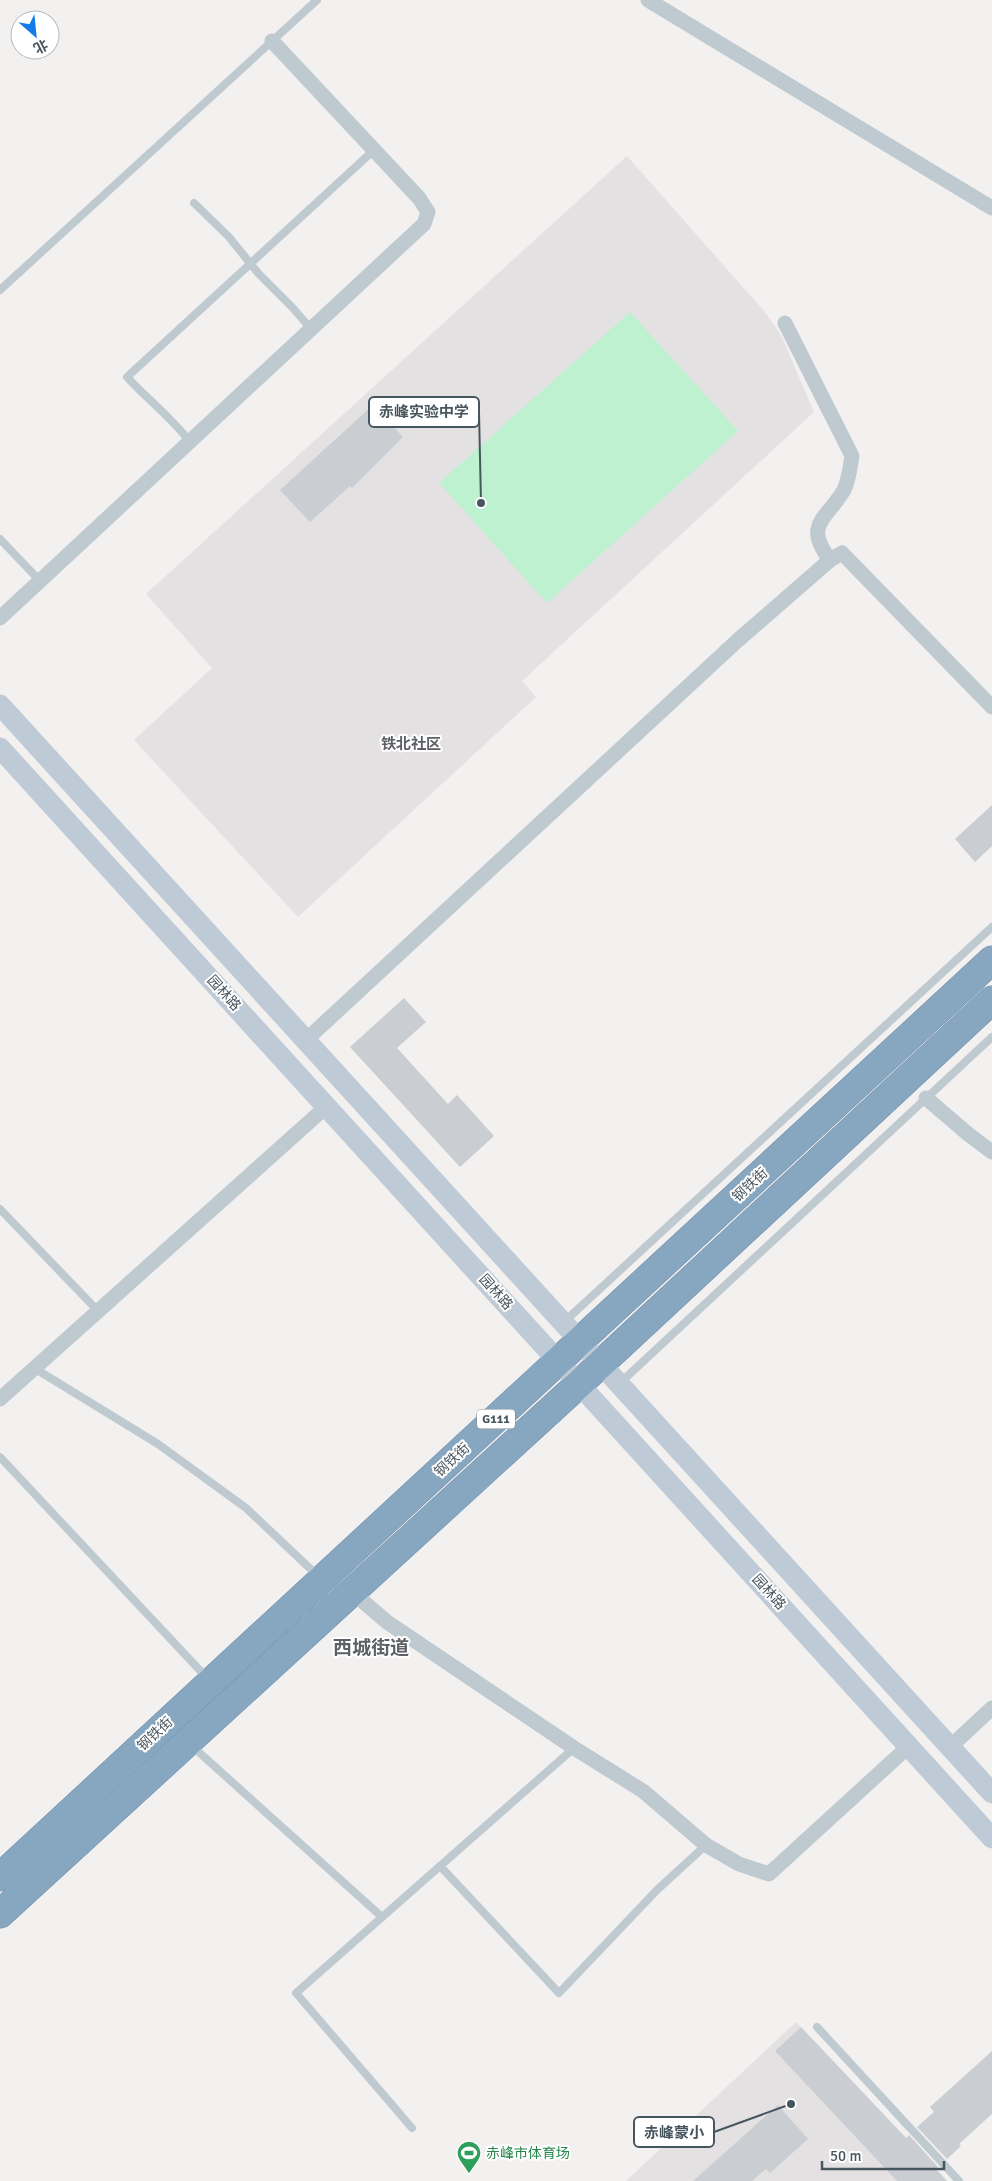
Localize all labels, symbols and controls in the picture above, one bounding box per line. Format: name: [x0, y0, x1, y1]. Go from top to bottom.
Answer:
north arrow: [10, 10, 60, 60]
text: 北: [31, 35, 51, 57]
callout: 赤峰实验中学: [369, 397, 479, 427]
text: 赤峰实验中学: [379, 403, 469, 421]
district label: 铁北社区: [381, 735, 441, 753]
street label: 园林路: [204, 972, 244, 1014]
street label: 钢铁街: [729, 1164, 771, 1206]
street label: 园林路: [476, 1271, 516, 1313]
road number: G111: [477, 1410, 515, 1428]
street label: 钢铁街: [431, 1439, 473, 1481]
street label: 园林路: [749, 1571, 789, 1613]
district label: 西城街道: [333, 1636, 409, 1660]
street label: 钢铁街: [134, 1713, 176, 1755]
callout: 赤峰蒙小: [634, 2117, 714, 2147]
text: 赤峰蒙小: [644, 2124, 705, 2142]
scale bar: [822, 2138, 944, 2170]
sports icon: 赤峰市体育场: [456, 2140, 482, 2174]
place label: 赤峰市体育场: [486, 2145, 570, 2162]
text: 50 m: [830, 2147, 861, 2165]

